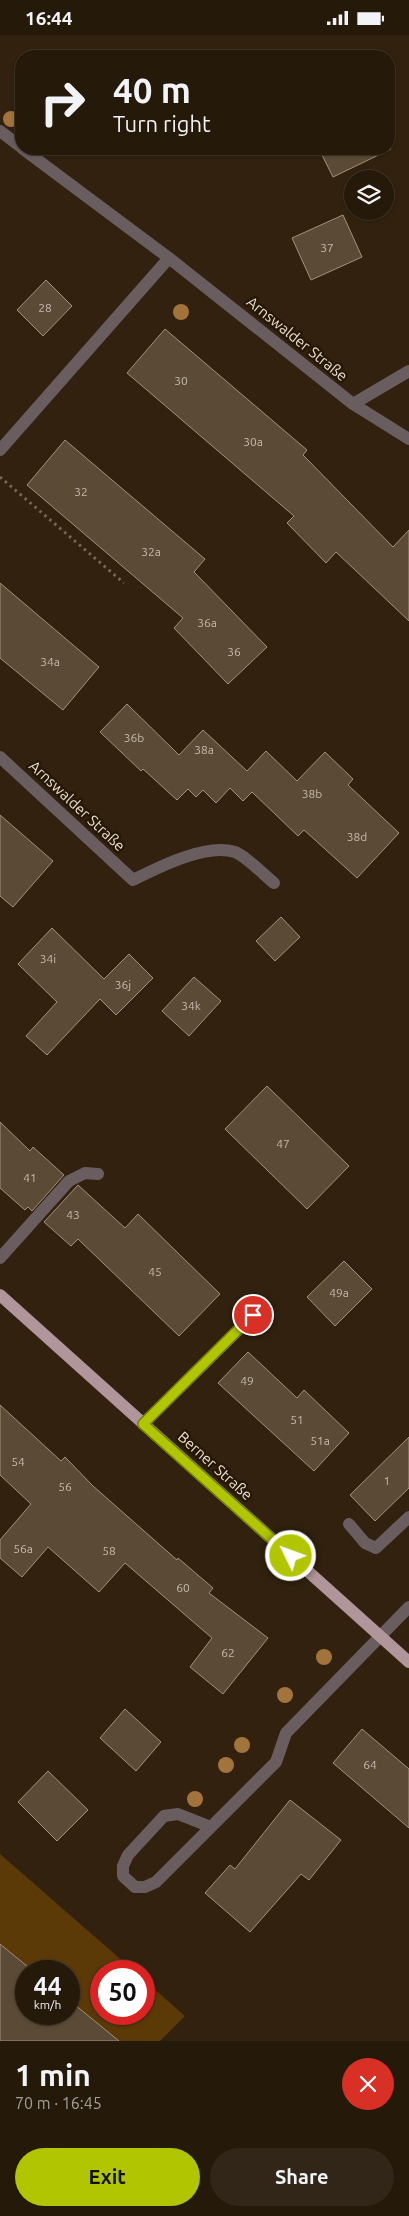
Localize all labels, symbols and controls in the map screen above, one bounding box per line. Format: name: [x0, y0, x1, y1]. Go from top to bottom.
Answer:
text: 16:44: [25, 7, 73, 29]
icon: right: [30, 70, 95, 135]
text: 40 m: [113, 70, 191, 110]
text: Turn right: [113, 111, 211, 136]
map controls: [344, 170, 394, 220]
button: layers: [344, 170, 394, 220]
house number: 37: [320, 241, 334, 254]
street label: Arnswalder Straße: [244, 293, 351, 384]
house number: 28: [38, 301, 52, 314]
house number: 30: [174, 374, 188, 387]
house number: 30a: [243, 435, 263, 448]
house number: 32: [74, 485, 88, 498]
house number: 32a: [141, 545, 161, 558]
house number: 36a: [197, 616, 217, 629]
house number: 36: [227, 645, 241, 658]
house number: 34a: [40, 655, 60, 668]
house number: 36b: [124, 731, 144, 744]
house number: 38a: [194, 743, 214, 756]
street label: Arnswalder Straße: [26, 757, 129, 854]
house number: 38b: [302, 787, 322, 800]
house number: 38d: [347, 830, 367, 843]
house number: 34i: [40, 952, 56, 965]
house number: 36j: [115, 978, 131, 991]
house number: 34k: [181, 999, 201, 1012]
house number: 47: [276, 1137, 290, 1150]
house number: 41: [23, 1171, 37, 1184]
house number: 43: [66, 1208, 80, 1221]
house number: 45: [148, 1265, 162, 1278]
house number: 49a: [329, 1286, 349, 1299]
pin: [232, 1294, 274, 1336]
icon: arrive: [239, 1301, 267, 1329]
house number: 49: [240, 1374, 254, 1387]
house number: 51: [290, 1413, 304, 1426]
street label: Berner Straße: [175, 1428, 256, 1503]
house number: 51a: [310, 1434, 330, 1447]
house number: 54: [11, 1455, 25, 1468]
house number: 1: [384, 1474, 390, 1487]
house number: 56: [58, 1480, 72, 1493]
position arrow: [264, 1529, 316, 1581]
house number: 56a: [13, 1542, 33, 1555]
house number: 58: [102, 1544, 116, 1557]
house number: 60: [176, 1581, 190, 1594]
house number: 62: [221, 1646, 235, 1659]
house number: 64: [363, 1758, 377, 1771]
speed limit sign: 50: [90, 1960, 155, 2025]
text: 44: [33, 1972, 62, 2000]
text: km/h: [34, 1998, 61, 2011]
text: 1 min: [15, 2058, 91, 2092]
button: close: [342, 2058, 394, 2110]
text: 70 m · 16:45: [15, 2094, 102, 2112]
button: Exit: [15, 2148, 200, 2206]
button: Share: [210, 2148, 394, 2206]

